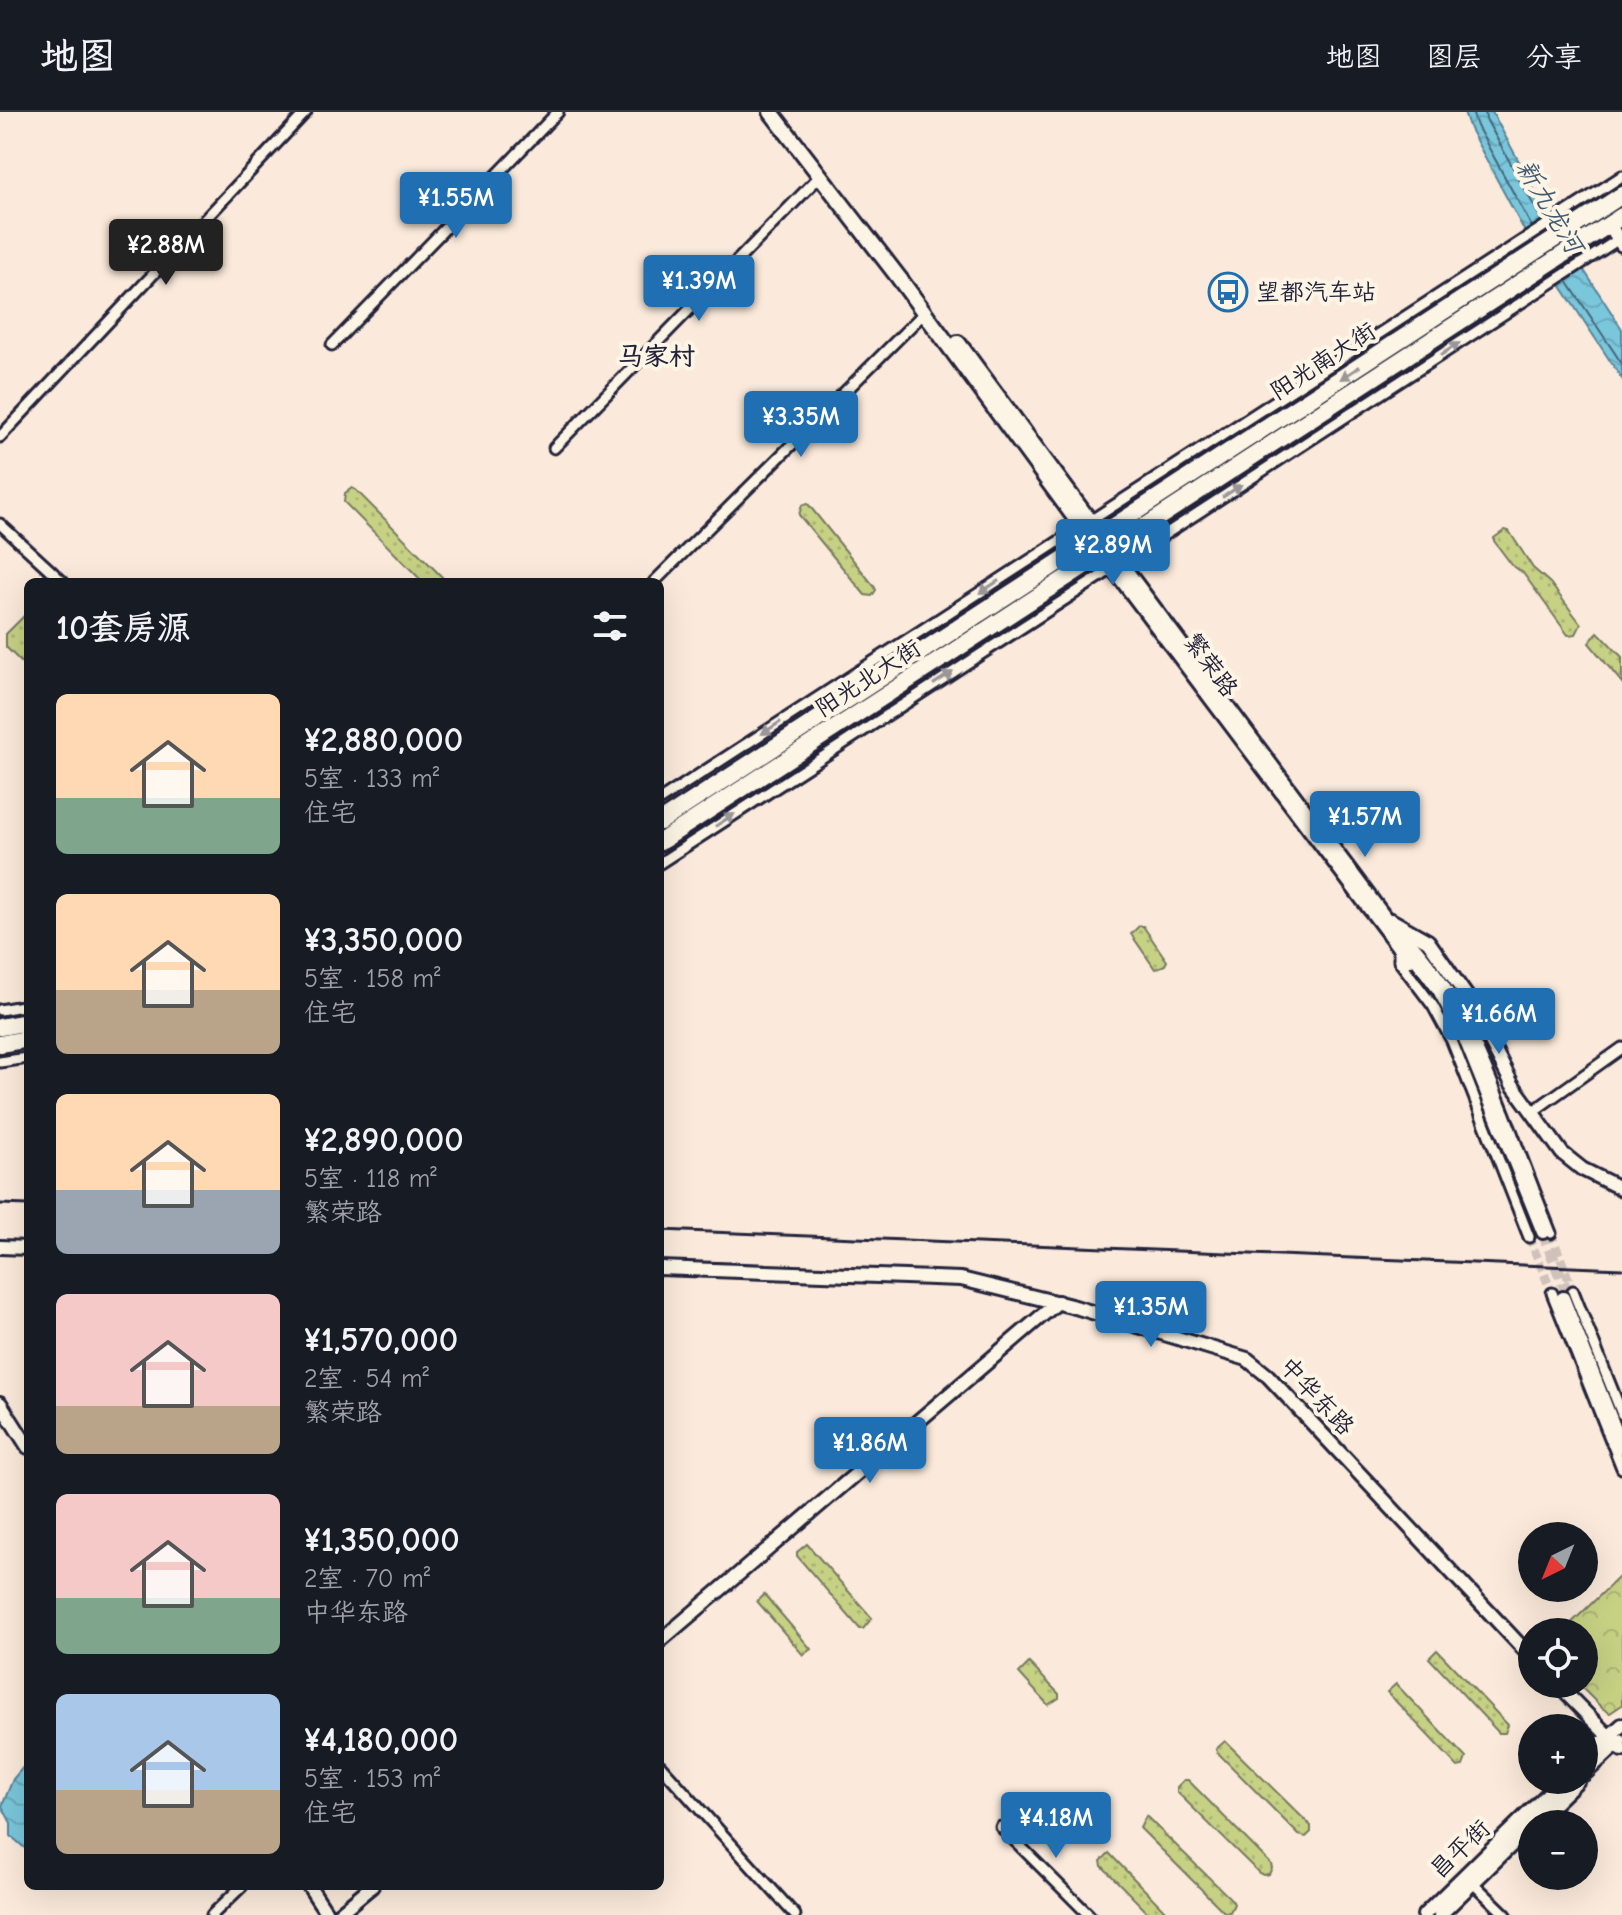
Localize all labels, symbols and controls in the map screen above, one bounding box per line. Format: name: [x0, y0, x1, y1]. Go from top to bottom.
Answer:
text: 地图: [40, 35, 116, 79]
text: 地图: [1326, 41, 1382, 73]
text: 图层: [1426, 41, 1482, 73]
text: 分享: [1526, 41, 1582, 73]
water label: 新九龙河: [1509, 154, 1591, 262]
pin: ¥1.55M: [391, 172, 521, 240]
text: ¥1.55M: [418, 183, 494, 213]
pin: ¥2.88M: [101, 219, 231, 287]
text: ¥2.88M: [127, 230, 205, 260]
pin: ¥1.39M: [634, 255, 764, 323]
text: ¥1.39M: [661, 266, 737, 296]
bus stop icon: 望都汽车站: [1207, 271, 1249, 313]
place label: 望都汽车站: [1256, 278, 1376, 306]
street label: 阳光南大街: [1265, 317, 1381, 405]
district label: 马家村: [617, 342, 695, 372]
one-way arrow: [1439, 343, 1461, 357]
one-way arrow: [1339, 365, 1360, 380]
pin: ¥3.35M: [736, 391, 866, 459]
text: ¥3.35M: [762, 402, 840, 432]
one-way arrow: [1221, 484, 1243, 499]
pin: ¥2.89M: [1048, 519, 1178, 587]
text: ¥2.89M: [1074, 530, 1152, 560]
one-way arrow: [979, 579, 1000, 594]
icon: filters: [588, 604, 632, 648]
text: 10套房源: [56, 608, 191, 648]
street label: 繁荣路: [1178, 628, 1244, 702]
street label: 阳光北大街: [810, 634, 926, 722]
one-way arrow: [933, 671, 954, 686]
text: ¥2,880,000: [304, 720, 463, 760]
one-way arrow: [760, 720, 782, 735]
icon: home: [120, 726, 216, 822]
text: 5室 · 133 m²: [304, 764, 439, 794]
pin: ¥1.57M: [1300, 791, 1430, 859]
text: 住宅: [304, 798, 356, 828]
text: ¥1.57M: [1328, 802, 1402, 832]
one-way arrow: [715, 813, 736, 828]
text: ¥3,350,000: [304, 920, 463, 960]
icon: home: [120, 926, 216, 1022]
text: 5室 · 158 m²: [304, 964, 440, 994]
pin: ¥1.66M: [1434, 988, 1564, 1056]
text: 住宅: [304, 998, 356, 1028]
text: ¥1.66M: [1461, 999, 1537, 1029]
text: ¥2,890,000: [304, 1120, 464, 1160]
icon: home: [120, 1126, 216, 1222]
text: 5室 · 118 m²: [304, 1164, 437, 1194]
text: 繁荣路: [304, 1198, 382, 1228]
pin: ¥1.35M: [1086, 1281, 1216, 1349]
text: ¥1.35M: [1113, 1292, 1189, 1322]
text: ¥1,570,000: [304, 1320, 458, 1360]
icon: home: [120, 1326, 216, 1422]
street label: 中华东路: [1274, 1351, 1360, 1441]
text: 2室 · 54 m²: [304, 1364, 429, 1394]
text: 繁荣路: [304, 1398, 382, 1428]
pin: ¥1.86M: [805, 1417, 935, 1485]
text: ¥1.86M: [832, 1428, 908, 1458]
text: ¥1,350,000: [304, 1520, 460, 1560]
north arrow: [1518, 1522, 1598, 1602]
map controls: [1518, 1522, 1598, 1890]
icon: home: [120, 1526, 216, 1622]
text: 2室 · 70 m²: [304, 1564, 430, 1594]
text: 中华东路: [304, 1598, 408, 1628]
button: locate: [1518, 1618, 1598, 1698]
button: +: [1518, 1714, 1598, 1794]
text: ¥4,180,000: [304, 1720, 458, 1760]
icon: home: [120, 1726, 216, 1822]
text: 5室 · 153 m²: [304, 1764, 440, 1794]
pin: ¥4.18M: [991, 1792, 1121, 1860]
text: 住宅: [304, 1798, 356, 1828]
text: ¥4.18M: [1019, 1803, 1093, 1833]
button: −: [1518, 1810, 1598, 1890]
street label: 昌平街: [1424, 1814, 1496, 1884]

